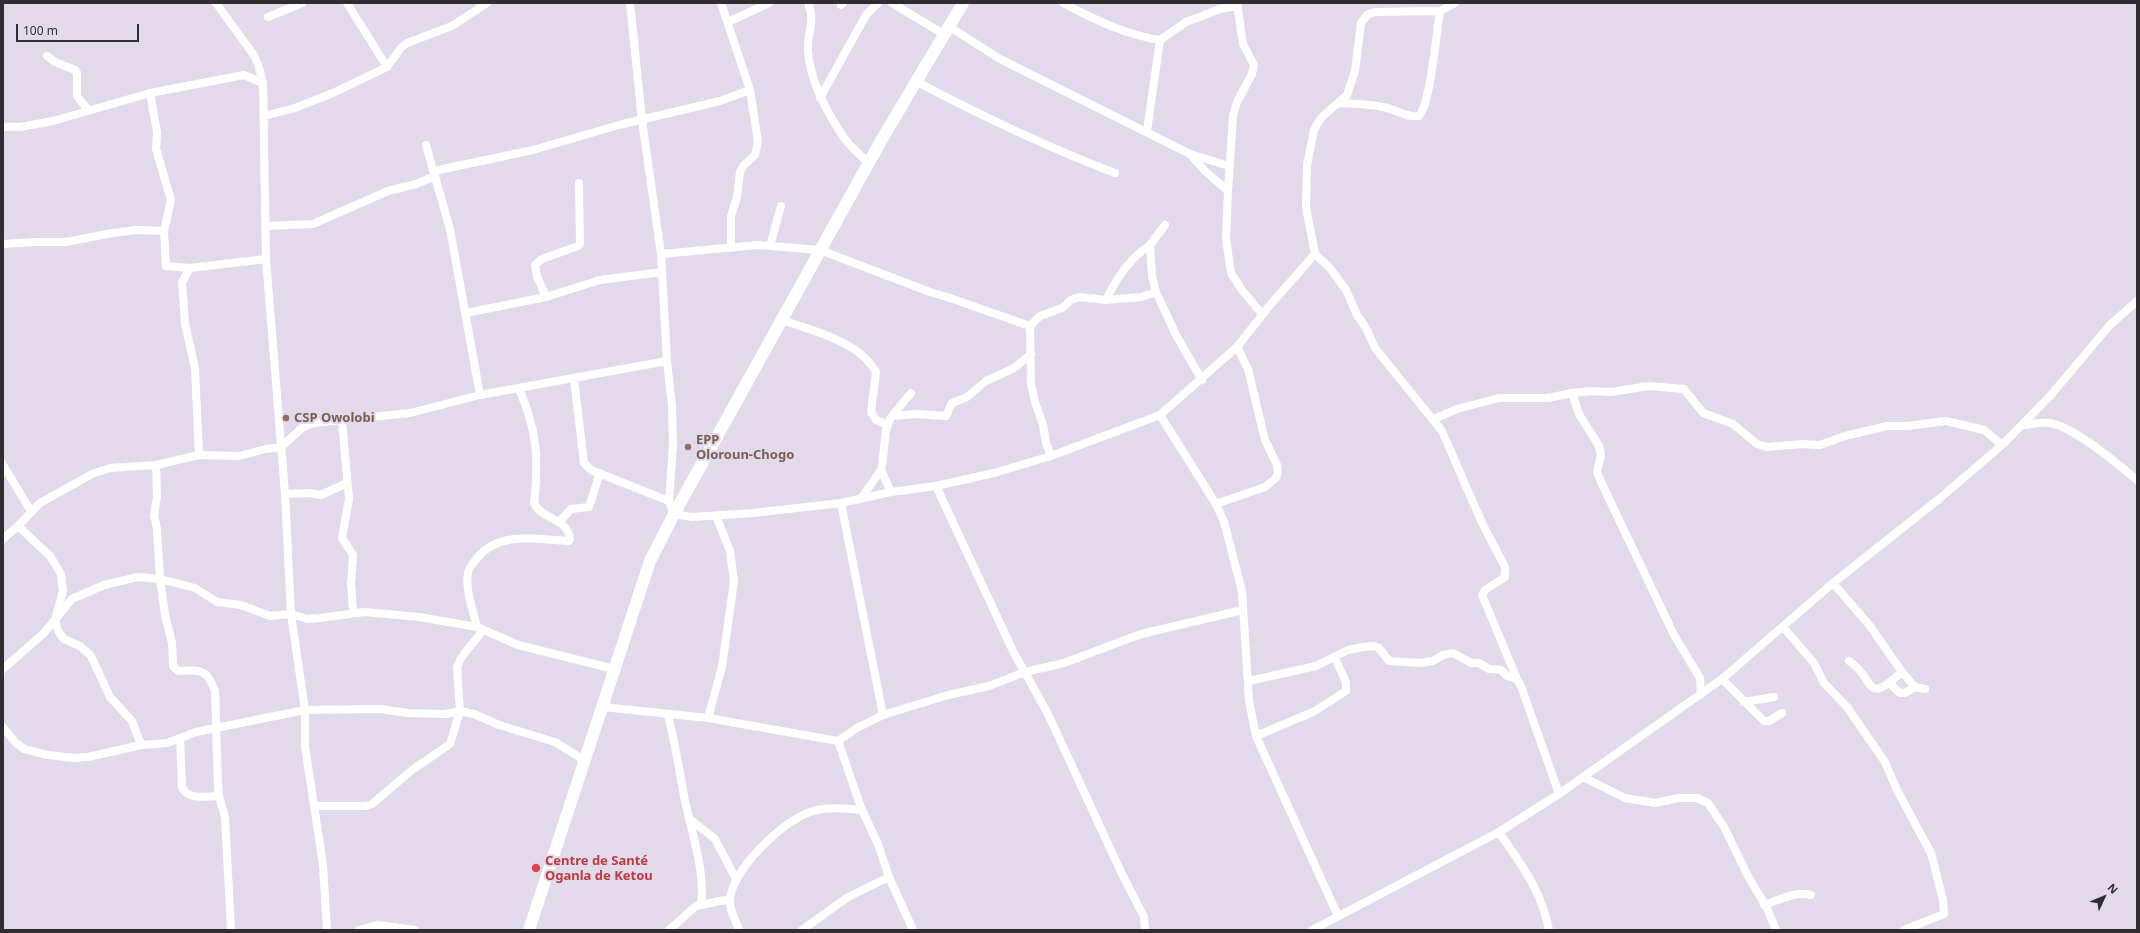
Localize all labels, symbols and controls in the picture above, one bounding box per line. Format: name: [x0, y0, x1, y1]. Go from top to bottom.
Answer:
scale bar: [18, 16, 141, 42]
text: 100 m: [23, 22, 58, 39]
place label: CSP Owolobi: [294, 410, 375, 426]
marker: CSP Owolobi: [281, 413, 291, 423]
place label: EPP Oloroun-Chogo: [696, 432, 794, 463]
marker: EPP Oloroun-Chogo: [683, 442, 693, 452]
place label: Centre de Santé Oganla de Ketou: [545, 853, 653, 884]
marker: Centre de Santé Oganla de Ketou: [530, 862, 542, 874]
north arrow: [2084, 877, 2124, 917]
text: N: [2104, 880, 2121, 897]

